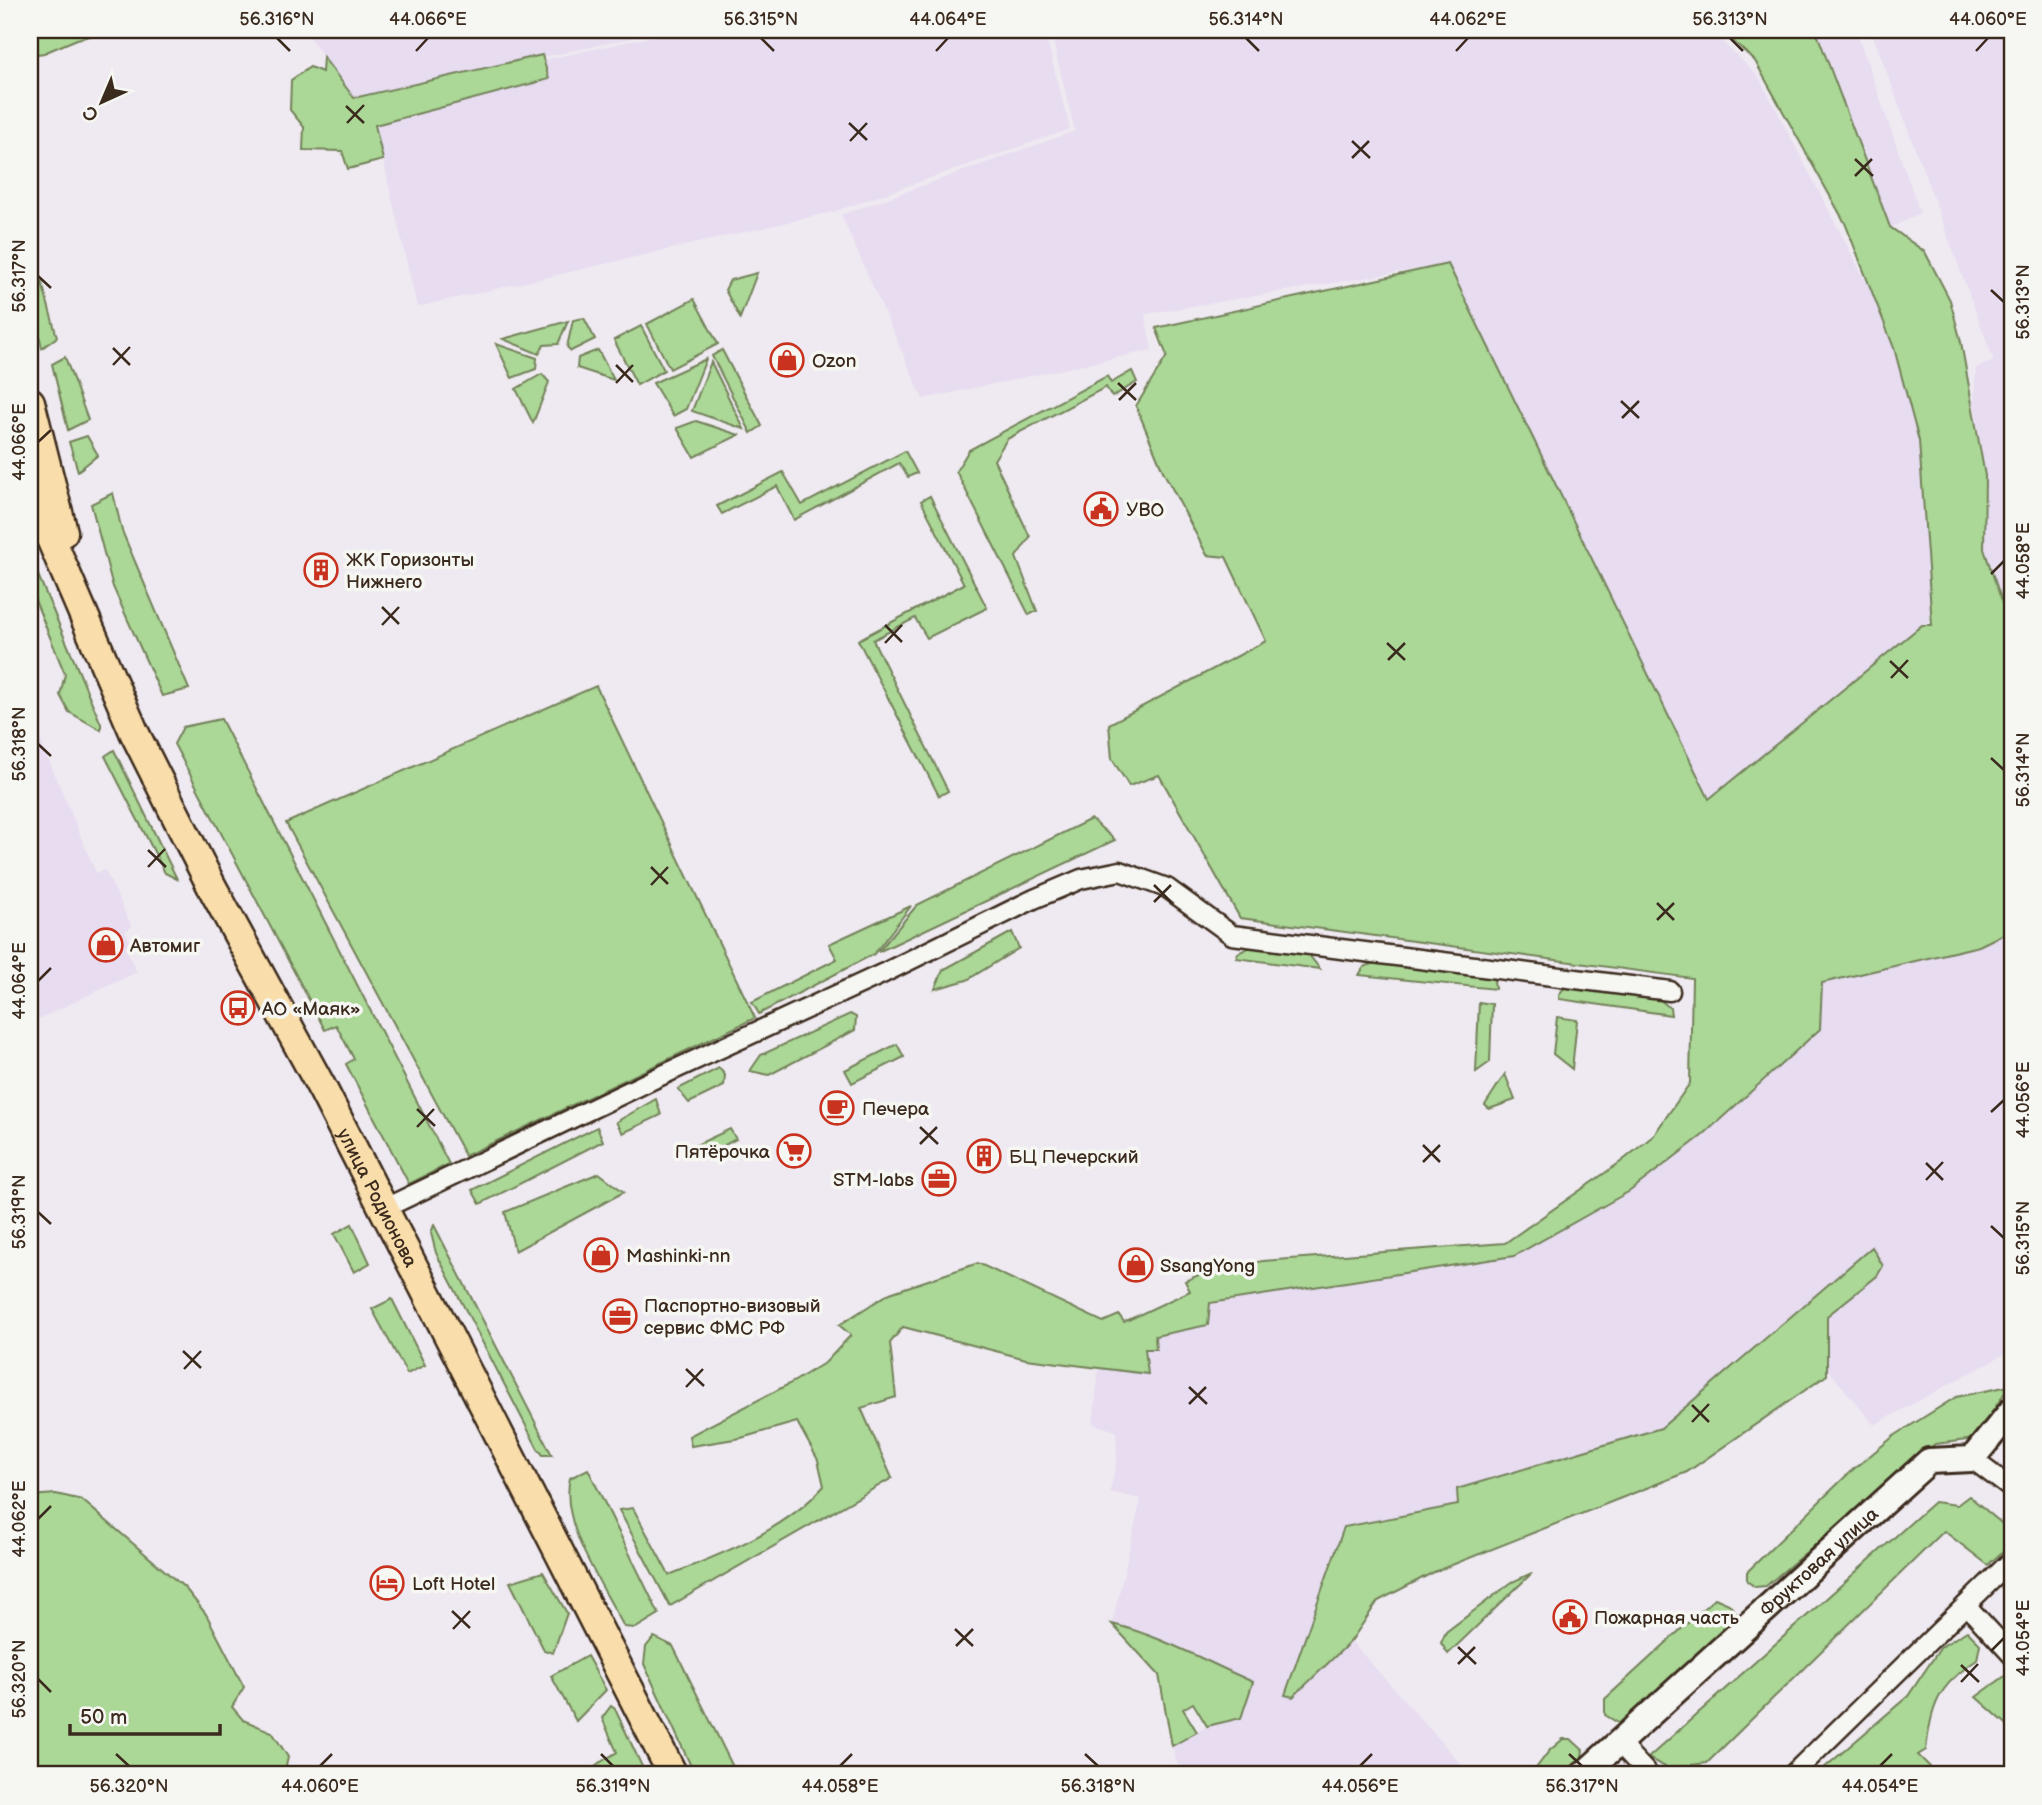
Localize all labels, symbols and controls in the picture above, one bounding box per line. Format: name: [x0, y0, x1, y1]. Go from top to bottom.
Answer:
text: 56.316°N: [239, 9, 315, 30]
text: 44.066°E: [389, 9, 467, 30]
text: 56.315°N: [724, 9, 798, 30]
text: 44.064°E: [909, 9, 987, 30]
text: 56.314°N: [1209, 9, 1283, 30]
text: 44.062°E: [1429, 9, 1507, 30]
text: 56.313°N: [1692, 9, 1768, 30]
text: 44.060°E: [1949, 9, 2027, 30]
north arrow: [66, 66, 136, 136]
text: С: [78, 100, 104, 126]
text: 56.317°N: [9, 239, 30, 313]
text: 56.313°N: [2013, 264, 2034, 340]
shop icon: Ozon: [768, 341, 806, 379]
place label: Ozon: [812, 350, 857, 373]
text: 44.066°E: [9, 403, 30, 481]
public building icon: УВО: [1082, 490, 1120, 528]
place label: УВО: [1126, 499, 1164, 522]
text: 44.058°E: [2013, 522, 2034, 600]
place label: ЖК Горизонты Нижнего: [346, 549, 474, 594]
building icon: ЖК Горизонты Нижнего: [302, 551, 340, 589]
text: 56.318°N: [9, 706, 30, 782]
text: 56.314°N: [2013, 733, 2034, 807]
shop icon: Автомиг: [87, 926, 125, 964]
place label: Автомиг: [129, 935, 201, 958]
text: 44.064°E: [9, 942, 30, 1020]
bus stop icon: АО «Маяк»: [219, 989, 257, 1027]
place label: АО «Маяк»: [261, 998, 361, 1021]
text: 44.056°E: [2013, 1061, 2034, 1139]
cafe icon: Печера: [818, 1089, 856, 1127]
place label: Печера: [862, 1098, 929, 1121]
street label: улица Родионова: [332, 1125, 422, 1272]
supermarket icon: Пятёрочка: [775, 1132, 813, 1170]
building icon: БЦ Печерский: [965, 1137, 1003, 1175]
place label: Пятёрочка: [675, 1141, 770, 1164]
place label: БЦ Печерский: [1009, 1146, 1139, 1169]
office icon: STM-labs: [920, 1160, 958, 1198]
place label: STM-labs: [833, 1169, 914, 1192]
text: 56.319°N: [9, 1174, 30, 1250]
text: 56.315°N: [2013, 1201, 2034, 1275]
shop icon: Mashinki-nn: [582, 1236, 620, 1274]
place label: Mashinki-nn: [626, 1245, 730, 1268]
shop icon: SsangYong: [1117, 1246, 1155, 1284]
place label: SsangYong: [1160, 1255, 1255, 1278]
place label: Паспортно-визовый сервис ФМС РФ: [644, 1295, 821, 1340]
office icon: Паспортно-визовый сервис ФМС РФ: [601, 1297, 639, 1335]
text: 44.062°E: [9, 1480, 30, 1558]
street label: Фруктовая улица: [1755, 1503, 1884, 1622]
hotel icon: Loft Hotel: [368, 1564, 406, 1602]
place label: Loft Hotel: [412, 1573, 495, 1596]
public building icon: Пожарная часть: [1551, 1598, 1589, 1636]
text: 44.054°E: [2013, 1599, 2034, 1676]
place label: Пожарная часть: [1594, 1607, 1740, 1630]
text: 56.320°N: [9, 1640, 30, 1718]
scale bar: [70, 1693, 220, 1737]
text: 50 m: [80, 1705, 127, 1730]
text: 56.320°N: [90, 1776, 168, 1797]
text: 44.060°E: [281, 1776, 359, 1797]
text: 56.319°N: [575, 1776, 651, 1797]
text: 44.058°E: [801, 1776, 879, 1797]
text: 56.318°N: [1060, 1776, 1136, 1797]
text: 44.056°E: [1321, 1776, 1399, 1797]
text: 56.317°N: [1545, 1776, 1619, 1797]
text: 44.054°E: [1842, 1776, 1919, 1797]

